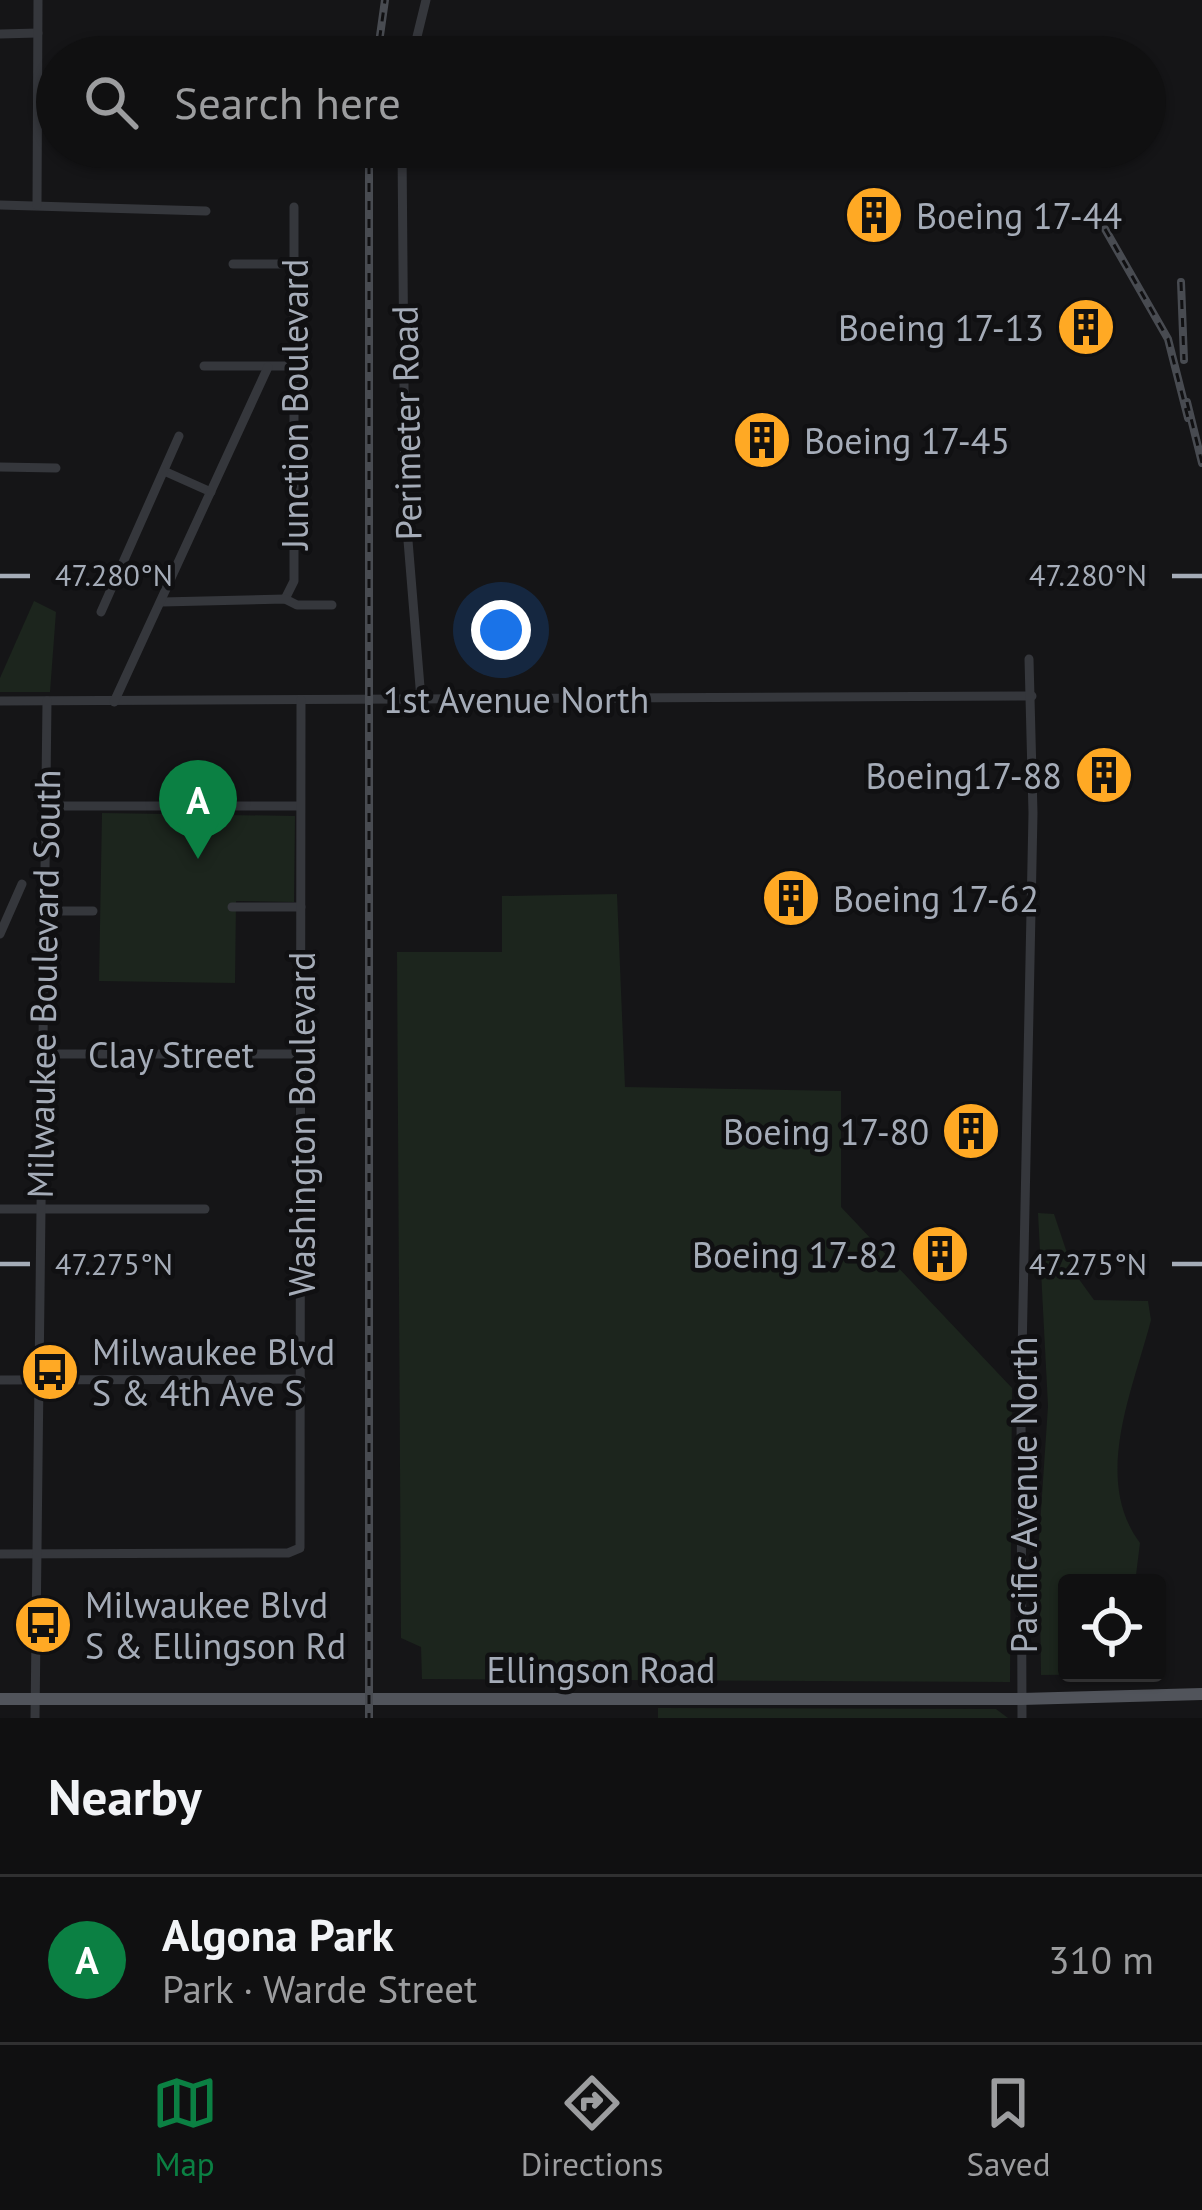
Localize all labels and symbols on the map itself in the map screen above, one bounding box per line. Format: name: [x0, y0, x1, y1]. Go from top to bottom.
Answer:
building icon: Boeing 17-44: [843, 184, 905, 246]
place label: Boeing 17-44: [916, 192, 1122, 239]
street label: Junction Boulevard: [271, 259, 318, 551]
building icon: Boeing 17-13: [1055, 296, 1117, 358]
place label: Boeing 17-13: [838, 304, 1044, 351]
street label: Perimeter Road: [380, 305, 432, 541]
building icon: Boeing 17-45: [731, 409, 793, 471]
place label: Boeing 17-45: [804, 417, 1010, 464]
text: 47.280°N: [55, 555, 173, 594]
text: 47.280°N: [1029, 555, 1147, 594]
your location: [471, 600, 531, 660]
street label: 1st Avenue North: [383, 676, 649, 723]
building icon: Boeing17-88: [1073, 744, 1135, 806]
place label: Boeing17-88: [866, 752, 1062, 799]
pin: A: [159, 760, 237, 859]
street label: Milwaukee Boulevard South: [16, 769, 70, 1199]
building icon: Boeing 17-62: [760, 867, 822, 929]
place label: Boeing 17-62: [833, 875, 1039, 922]
street label: Washington Boulevard: [278, 952, 325, 1296]
street label: Clay Street: [88, 1031, 254, 1078]
building icon: Boeing 17-80: [940, 1100, 1002, 1162]
place label: Boeing 17-80: [723, 1108, 929, 1155]
building icon: Boeing 17-82: [909, 1223, 971, 1285]
place label: Boeing 17-82: [692, 1231, 898, 1278]
text: 47.275°N: [55, 1244, 173, 1283]
text: 47.275°N: [1029, 1244, 1147, 1283]
place label: Milwaukee Blvd S & 4th Ave S: [92, 1328, 335, 1416]
street label: Pacific Avenue North: [1000, 1337, 1047, 1653]
bus stop icon: Milwaukee Blvd S & 4th Ave S: [19, 1341, 81, 1403]
place label: Milwaukee Blvd S & Ellingson Rd: [85, 1581, 346, 1669]
bus stop icon: Milwaukee Blvd S & Ellingson Rd: [12, 1594, 74, 1656]
street label: Ellingson Road: [487, 1646, 715, 1693]

